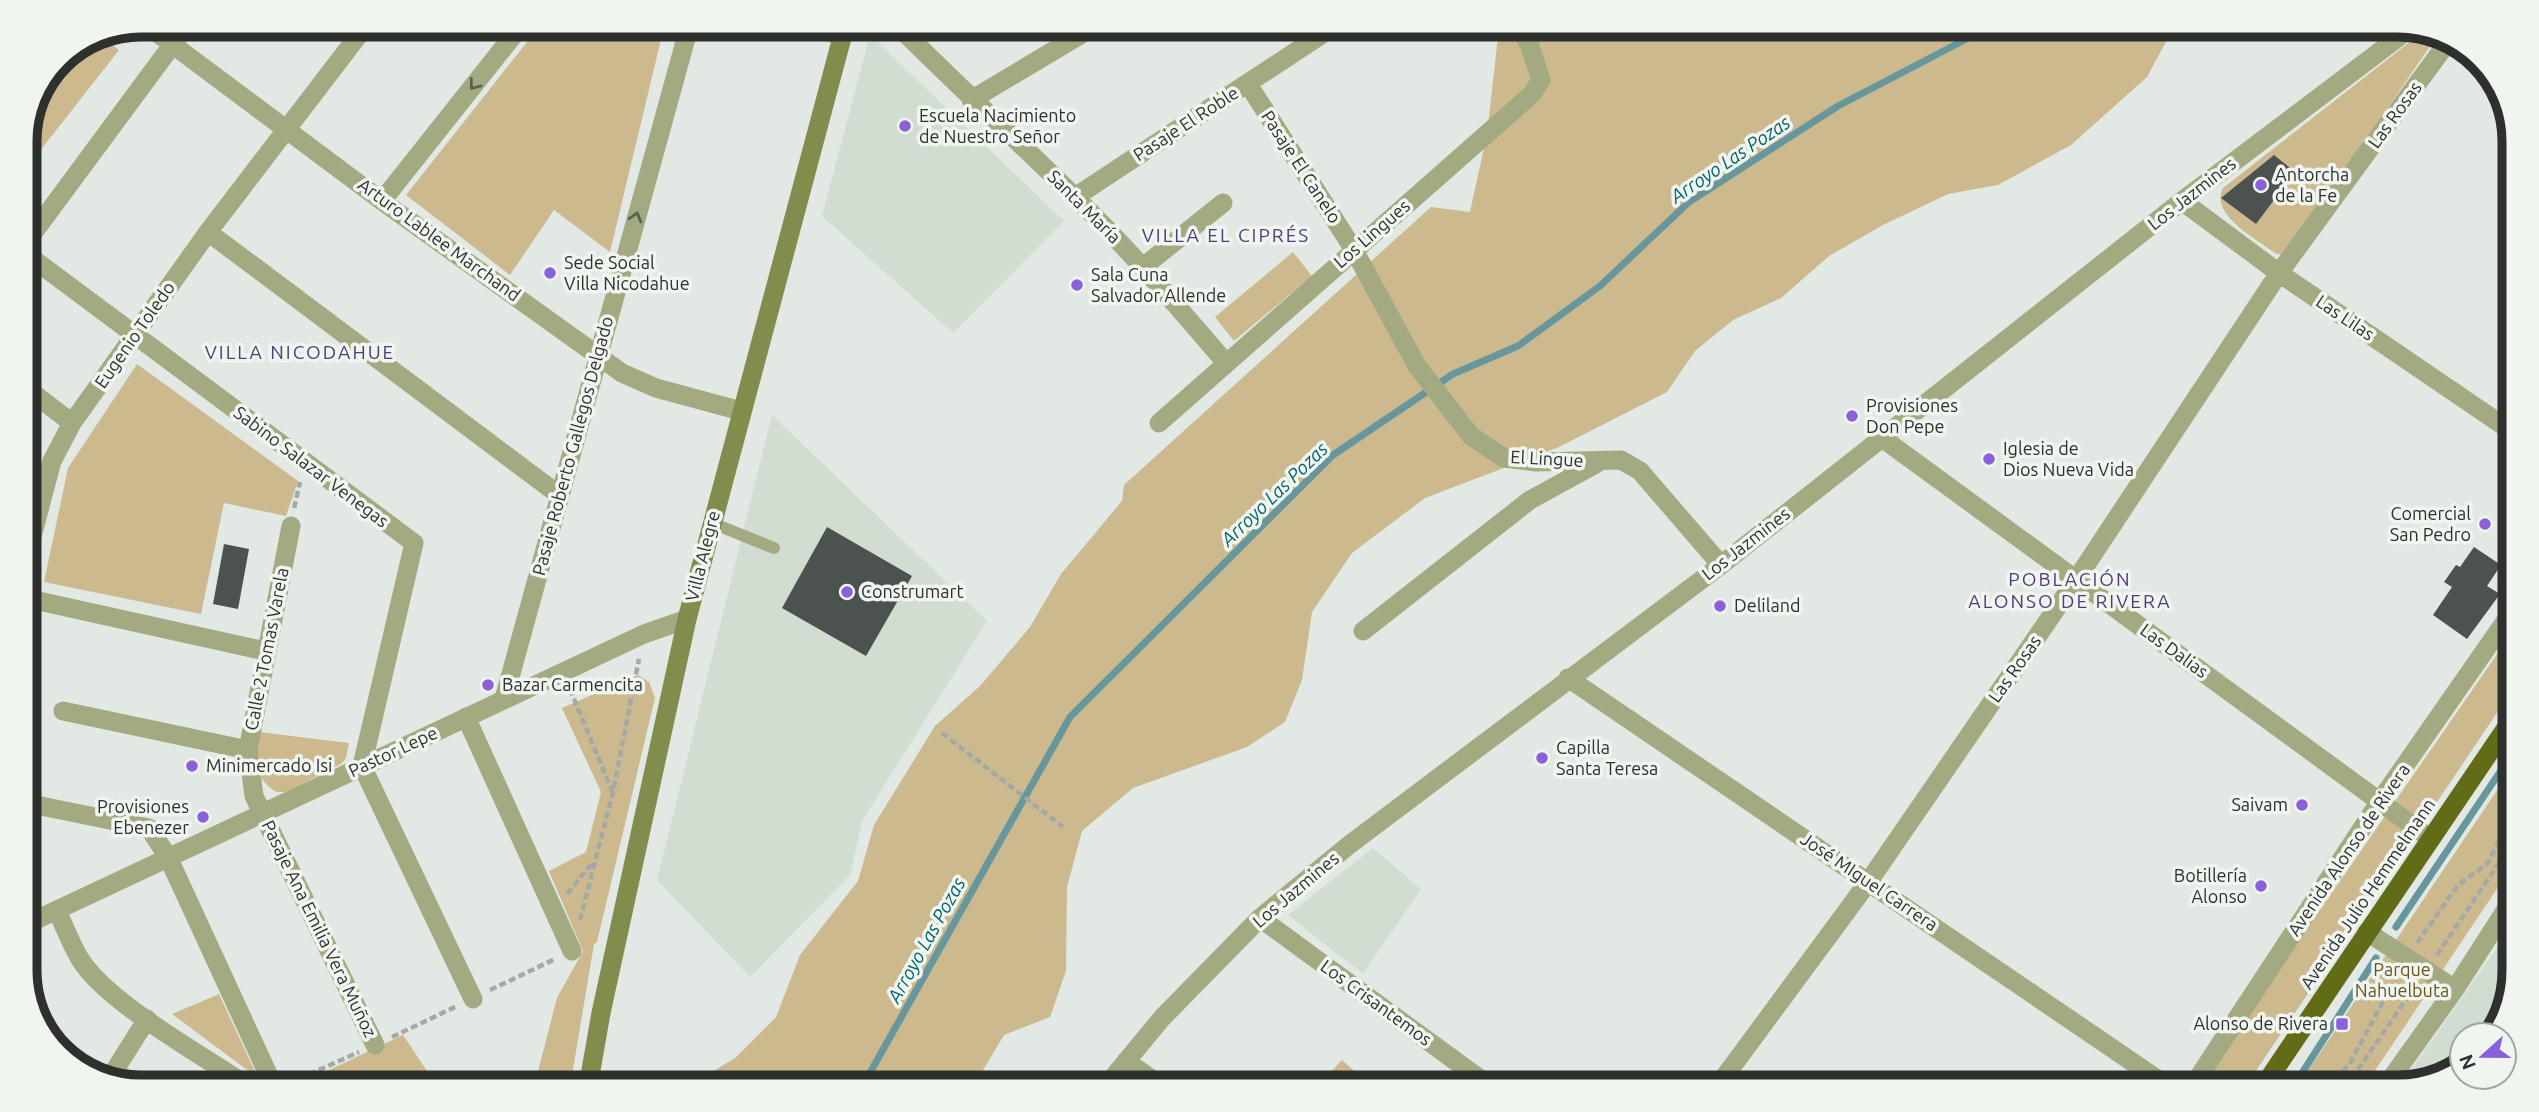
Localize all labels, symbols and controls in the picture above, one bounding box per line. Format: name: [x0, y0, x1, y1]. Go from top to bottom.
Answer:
street label: Las Rosas: [2363, 77, 2425, 151]
one-way arrow: [469, 78, 482, 90]
street label: Pasaje El Roble: [1129, 82, 1242, 165]
place label: Escuela Nacimiento de Nuestro Señor: [919, 105, 1076, 146]
street label: Pasaje El Canelo: [1258, 106, 1346, 226]
water label: Arroyo Las Pozas: [1665, 111, 1794, 208]
marker: Escuela Nacimiento de Nuestro Señor: [897, 118, 913, 134]
street label: Los Jazmines: [2143, 153, 2239, 234]
place label: Antorcha de la Fe: [2275, 164, 2349, 205]
street label: Santa María: [1044, 166, 1125, 247]
street label: Arturo Lablee Marchand: [355, 174, 525, 305]
marker: Antorcha de la Fe: [2253, 177, 2269, 193]
street label: Los Lingues: [1329, 195, 1413, 272]
one-way arrow: [627, 211, 642, 223]
district label: VILLA EL CIPRÉS: [1142, 224, 1310, 246]
place label: Sede Social Villa Nicodahue: [564, 252, 690, 293]
place label: Sala Cuna Salvador Allende: [1091, 264, 1226, 305]
marker: Sede Social Villa Nicodahue: [542, 265, 558, 281]
street label: Eugenio Toledo: [90, 277, 178, 391]
marker: Sala Cuna Salvador Allende: [1069, 277, 1085, 293]
street label: Las Lilas: [2313, 291, 2379, 344]
street label: Pasaje Roberto Gallegos Delgado: [528, 314, 616, 577]
district label: VILLA NICODAHUE: [205, 341, 395, 363]
place label: Provisiones Don Pepe: [1866, 395, 1958, 436]
street label: Sabino Salazar Venegas: [230, 402, 393, 531]
marker: Provisiones Don Pepe: [1844, 408, 1860, 424]
water label: Arroyo Las Pozas: [1215, 438, 1332, 551]
place label: Iglesia de Dios Nueva Vida: [2003, 438, 2134, 479]
street label: El Lingue: [1510, 446, 1584, 470]
marker: Iglesia de Dios Nueva Vida: [1981, 451, 1997, 467]
street label: Los Jazmines: [1697, 503, 1793, 584]
place label: Comercial San Pedro: [2390, 503, 2471, 544]
street label: Villa Alegre: [681, 508, 723, 603]
marker: Comercial San Pedro: [2477, 516, 2493, 532]
street label: Calle 2 Tomas Varela: [240, 566, 292, 732]
district label: POBLACIÓN ALONSO DE RIVERA: [1968, 568, 2172, 612]
place label: Construmart: [861, 581, 964, 601]
marker: Construmart: [839, 584, 855, 600]
place label: Deliland: [1734, 595, 1801, 615]
marker: Deliland: [1712, 598, 1728, 614]
street label: Las Dalias: [2137, 619, 2212, 681]
street label: Las Rosas: [1984, 631, 2045, 706]
place label: Bazar Carmencita: [502, 674, 643, 694]
marker: Bazar Carmencita: [480, 677, 496, 693]
street label: Pastor Lepe: [345, 722, 440, 780]
place label: Capilla Santa Teresa: [1556, 737, 1658, 778]
marker: Capilla Santa Teresa: [1534, 750, 1550, 766]
place label: Minimercado Isi: [206, 755, 333, 775]
marker: Minimercado Isi: [184, 758, 200, 774]
street label: Avenida Alonso de Rivera: [2283, 760, 2413, 939]
place label: Saivam: [2231, 794, 2288, 814]
street label: Avenida Julio Hemmelmann: [2296, 795, 2438, 992]
place label: Provisiones Ebenezer: [97, 796, 189, 837]
marker: Saivam: [2294, 797, 2310, 813]
marker: Provisiones Ebenezer: [195, 809, 211, 825]
street label: Pasaje Ana Emilia Vera Muñoz: [259, 817, 381, 1040]
street label: José MIguel Carrera: [1797, 828, 1942, 934]
street label: Los Jazmines: [1248, 847, 1343, 931]
place label: Botillería Alonso: [2174, 865, 2247, 906]
water label: Arroyo Las Pozas: [882, 874, 970, 1007]
marker: Botillería Alonso: [2253, 878, 2269, 894]
street label: Los Crisantemos: [1317, 955, 1436, 1049]
park label: Parque Nahuelbuta: [2355, 959, 2449, 1000]
place label: Alonso de Rivera: [2193, 1013, 2328, 1033]
marker: Alonso de Rivera: [2334, 1016, 2350, 1032]
north arrow: [2448, 1021, 2518, 1091]
text: N: [2454, 1052, 2480, 1073]

